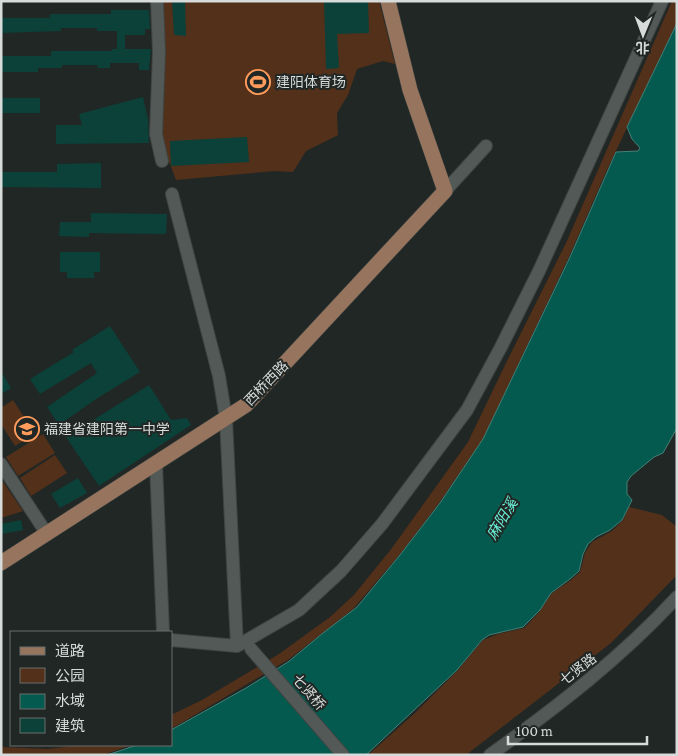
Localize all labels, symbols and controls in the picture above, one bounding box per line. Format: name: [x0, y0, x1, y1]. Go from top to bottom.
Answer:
north arrow: [618, 10, 668, 60]
text: 北: [636, 40, 650, 56]
sports icon: 建阳体育场: [245, 69, 271, 95]
place label: 建阳体育场: [276, 74, 346, 90]
street label: 西桥西路: [241, 357, 291, 409]
school or university icon: 福建省建阳第一中学: [14, 416, 40, 442]
place label: 福建省建阳第一中学: [44, 421, 170, 437]
water label: 麻阳溪: [484, 494, 521, 542]
legend: [10, 631, 172, 746]
text: 道路: [55, 643, 85, 659]
street label: 七贤路: [557, 650, 599, 688]
text: 公园: [55, 668, 85, 684]
street label: 七贤桥: [289, 671, 329, 713]
text: 水域: [55, 693, 85, 709]
scale bar: [508, 714, 647, 746]
text: 建筑: [55, 718, 85, 734]
text: 100 m: [516, 723, 553, 739]

